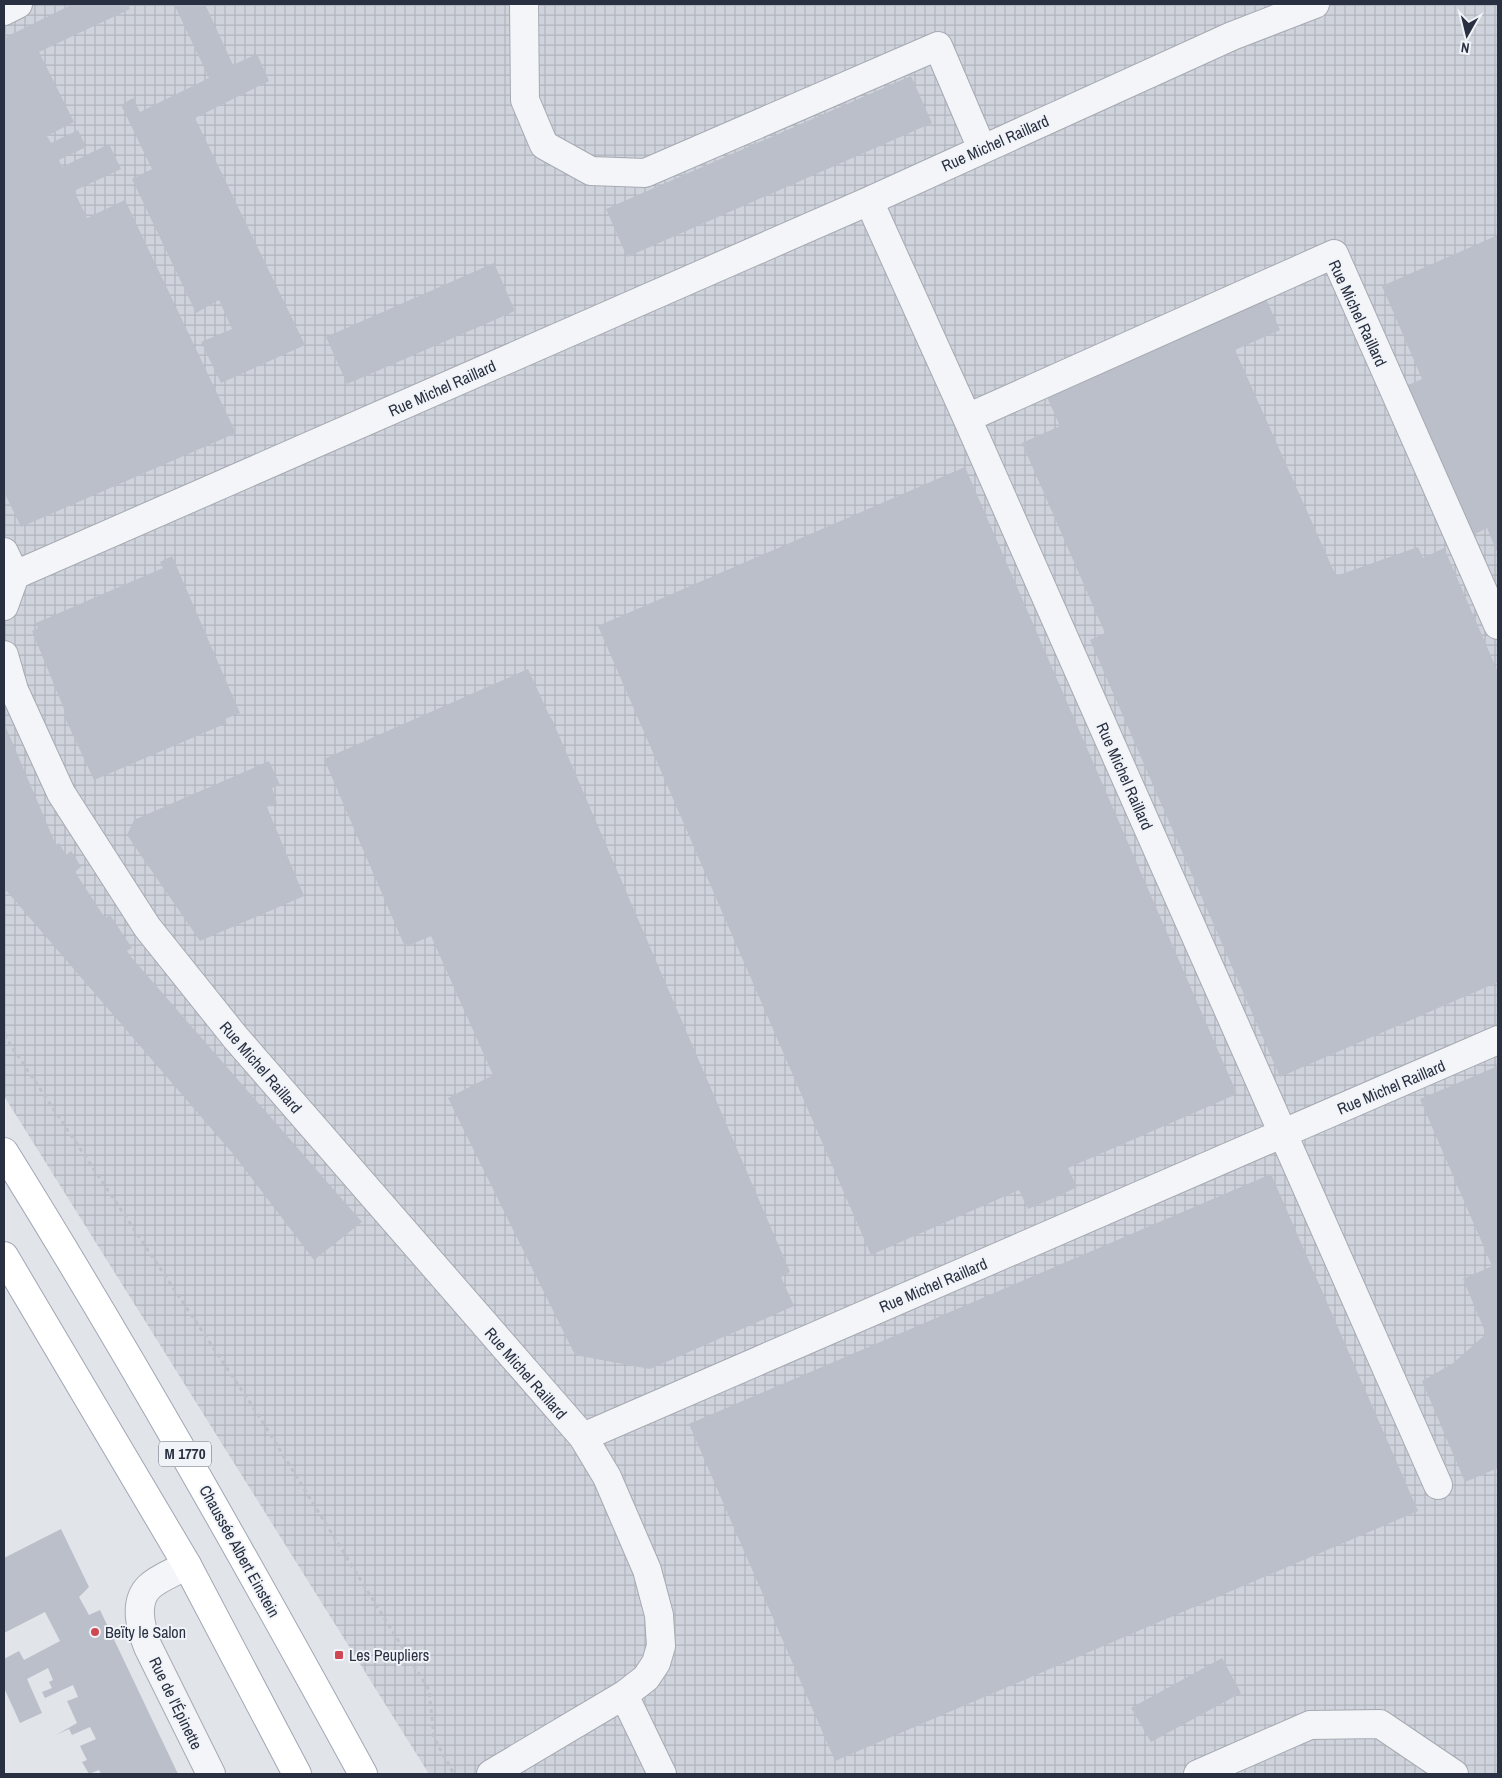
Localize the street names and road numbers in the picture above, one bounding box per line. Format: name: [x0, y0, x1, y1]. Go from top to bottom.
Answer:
street label: Rue Michel Raillard: [938, 110, 1052, 176]
street label: Rue Michel Raillard: [1324, 256, 1392, 370]
street label: Rue Michel Raillard: [385, 355, 499, 421]
street label: Rue Michel Raillard: [1092, 719, 1158, 833]
street label: Rue Michel Raillard: [215, 1016, 307, 1118]
street label: Rue Michel Raillard: [1334, 1054, 1448, 1120]
street label: Rue Michel Raillard: [876, 1252, 990, 1318]
street label: Rue Michel Raillard: [480, 1322, 572, 1424]
road number: M 1770: [159, 1442, 211, 1466]
street label: Chaussée Albert Einstein: [194, 1481, 286, 1621]
street label: Rue de l'Épinette: [144, 1653, 208, 1753]

